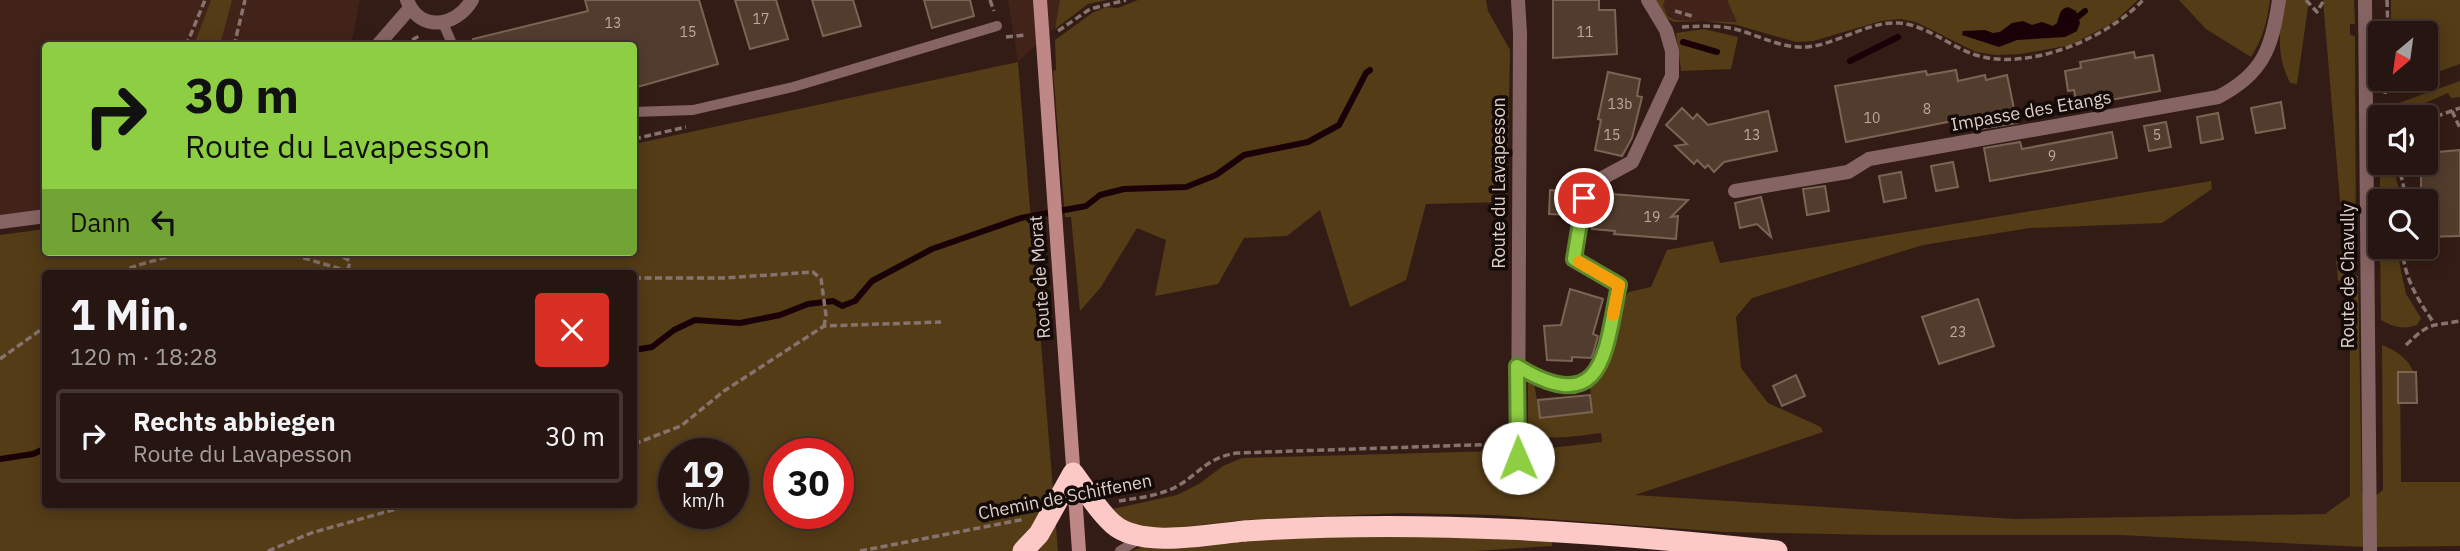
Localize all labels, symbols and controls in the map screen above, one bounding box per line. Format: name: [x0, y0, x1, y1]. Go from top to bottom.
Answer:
house number: 17: [753, 10, 769, 28]
house number: 13: [605, 14, 621, 32]
north arrow: [2368, 21, 2438, 91]
map controls: [2368, 21, 2438, 259]
house number: 15: [680, 23, 696, 41]
house number: 11: [1577, 23, 1593, 41]
text: 30 m: [185, 63, 299, 126]
icon: right: [70, 70, 161, 161]
street label: Impasse des Etangs: [1949, 85, 2113, 136]
house number: 13b: [1608, 95, 1632, 113]
street label: Route du Lavapesson: [1487, 97, 1510, 269]
house number: 8: [1923, 100, 1931, 118]
button: sound: [2368, 105, 2438, 175]
house number: 10: [1864, 109, 1880, 127]
text: Route du Lavapesson: [185, 125, 490, 167]
house number: 15: [1604, 126, 1620, 144]
house number: 13: [1744, 126, 1760, 144]
house number: 5: [2153, 126, 2161, 144]
house number: 9: [2048, 147, 2056, 165]
pin: [1554, 168, 1614, 228]
icon: arrive: [1565, 179, 1603, 217]
button: search: [2368, 189, 2438, 259]
icon: left: [145, 203, 183, 241]
street label: Route de Chavully: [2336, 204, 2359, 348]
text: Dann: [70, 205, 131, 239]
house number: 19: [1644, 208, 1660, 226]
street label: Route de Morat: [1024, 215, 1055, 340]
text: 1 Min.: [70, 287, 190, 342]
button: close: [535, 293, 609, 367]
house number: 23: [1950, 323, 1966, 341]
text: 120 m · 18:28: [70, 341, 217, 371]
text: Rechts abbiegen: [133, 404, 336, 438]
icon: right: [74, 417, 112, 455]
text: 30 m: [545, 419, 605, 453]
position arrow: [1481, 421, 1555, 495]
text: Route du Lavapesson: [133, 438, 352, 468]
speed limit sign: 30: [763, 438, 854, 529]
text: 19: [682, 451, 725, 497]
street label: Chemin de Schiffenen: [976, 468, 1154, 525]
text: km/h: [682, 489, 725, 512]

